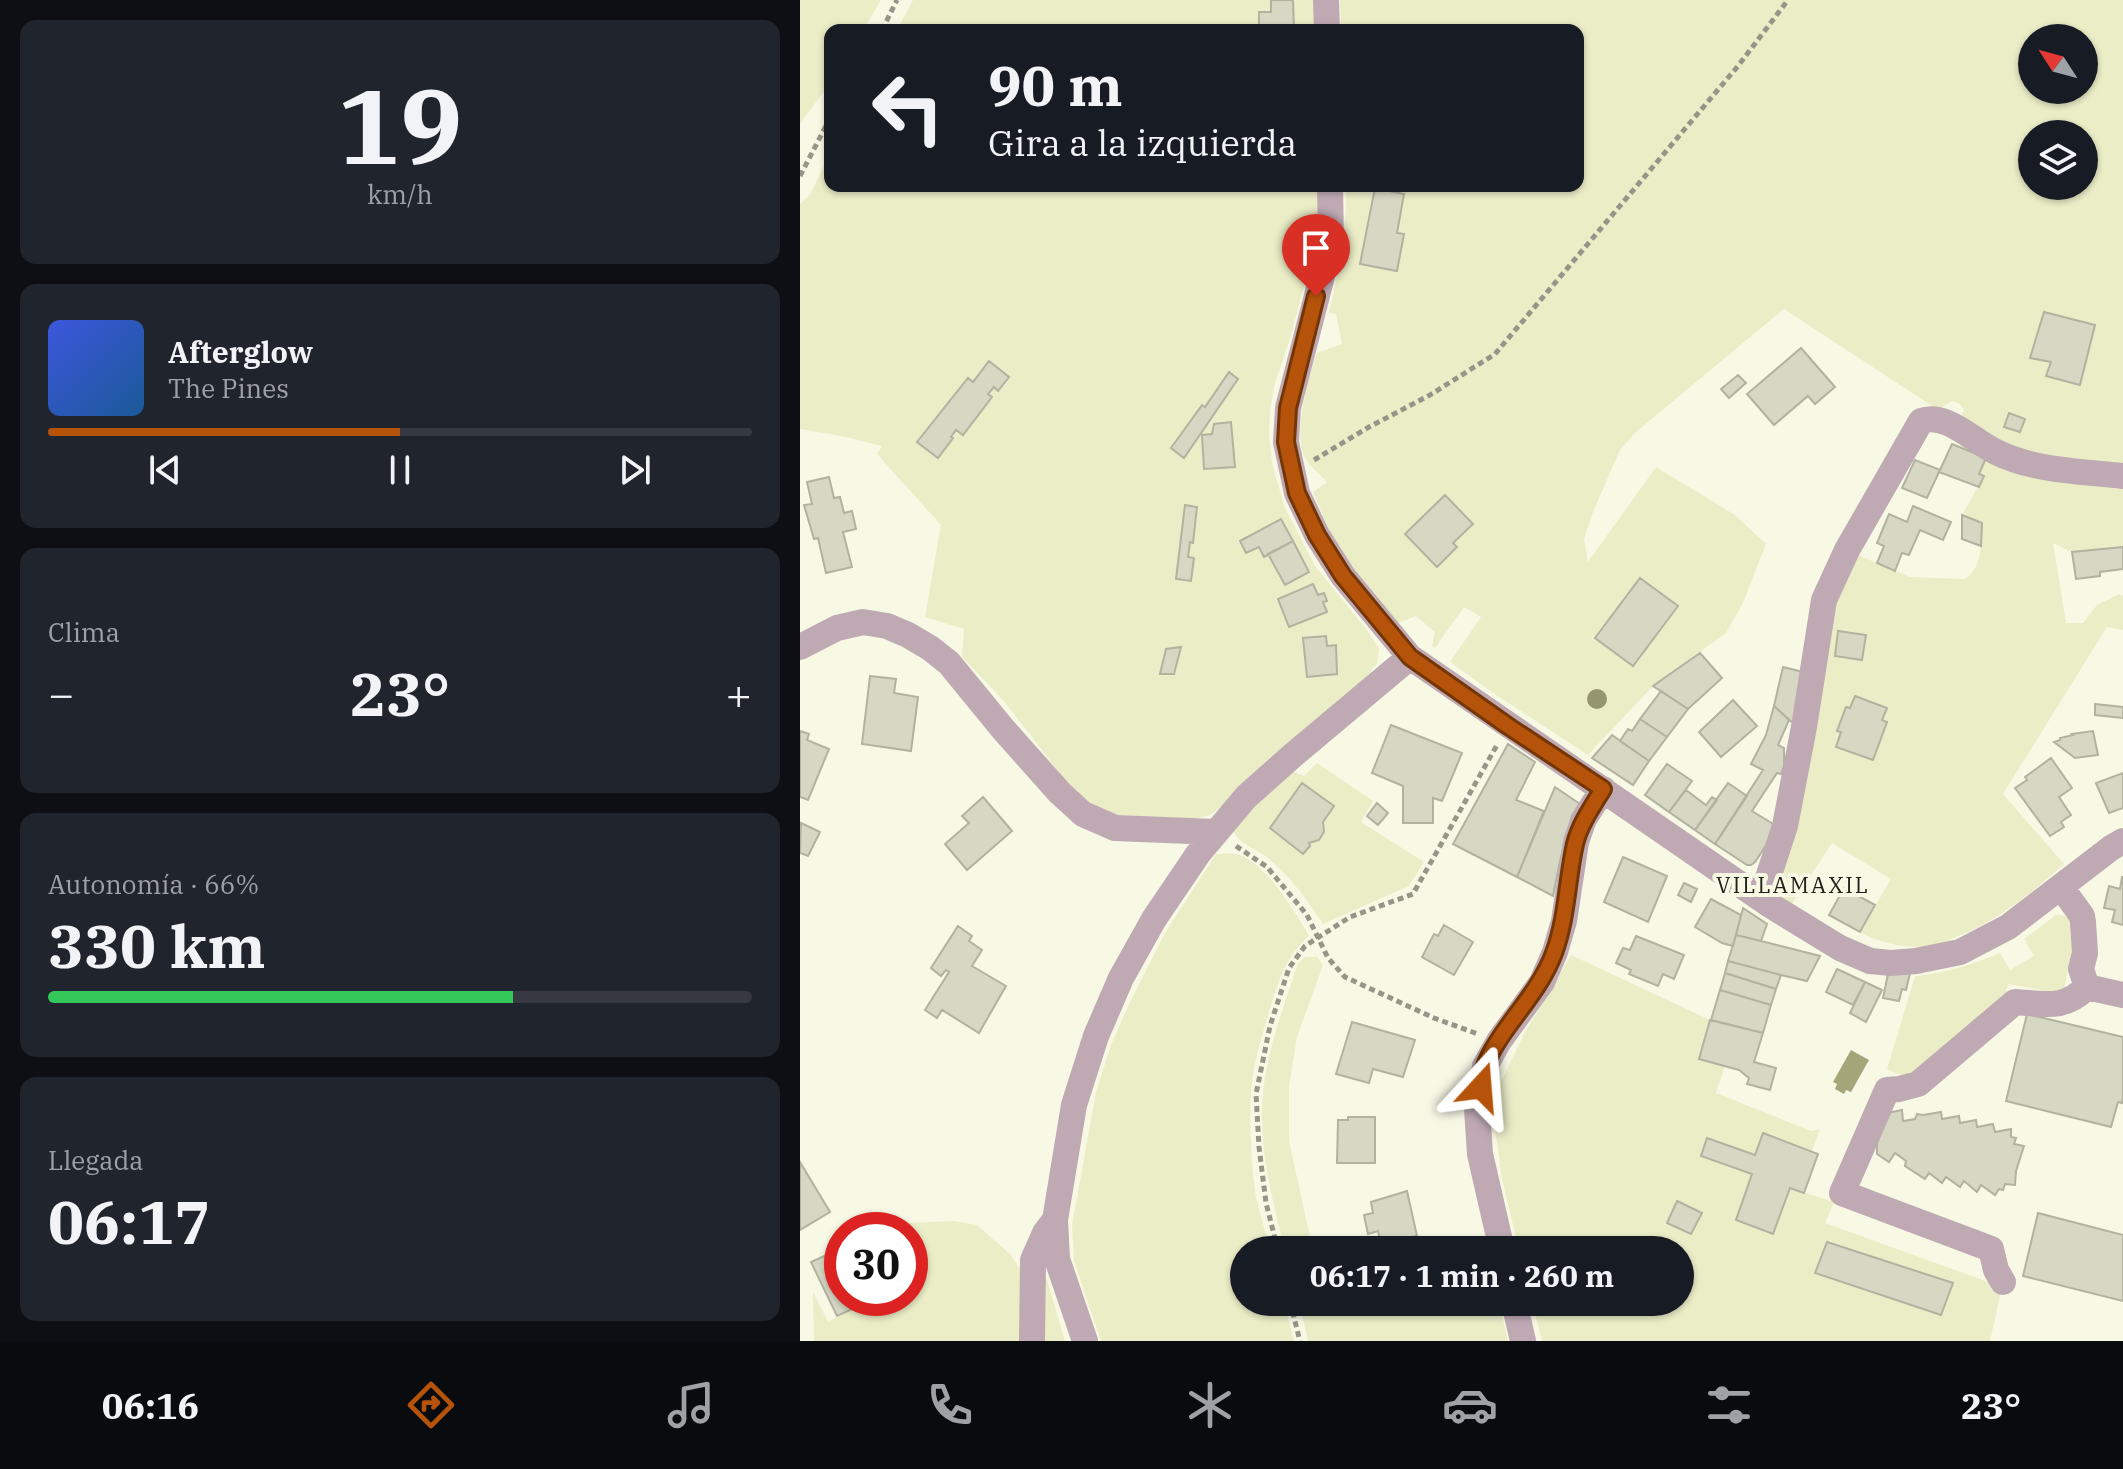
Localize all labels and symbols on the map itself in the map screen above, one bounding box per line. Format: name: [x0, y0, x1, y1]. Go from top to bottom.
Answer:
north arrow: [2018, 24, 2098, 104]
pin: [1282, 214, 1350, 296]
district label: VILLAMAXIL: [1716, 870, 1870, 899]
position arrow: [1439, 1045, 1523, 1129]
speed limit sign: 30: [824, 1212, 928, 1316]

